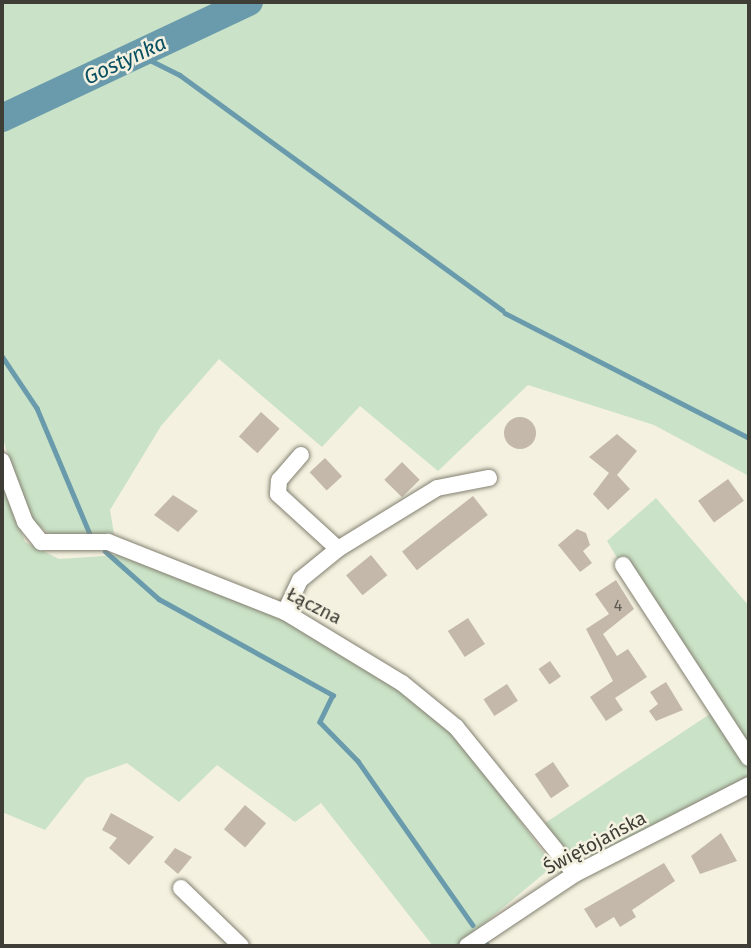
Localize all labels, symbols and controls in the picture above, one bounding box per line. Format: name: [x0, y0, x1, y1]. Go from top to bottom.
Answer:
water label: Gostynka: [80, 30, 170, 90]
street label: Łączna: [283, 583, 345, 629]
house number: 4: [614, 596, 622, 616]
street label: Świętojańska: [540, 806, 650, 880]

